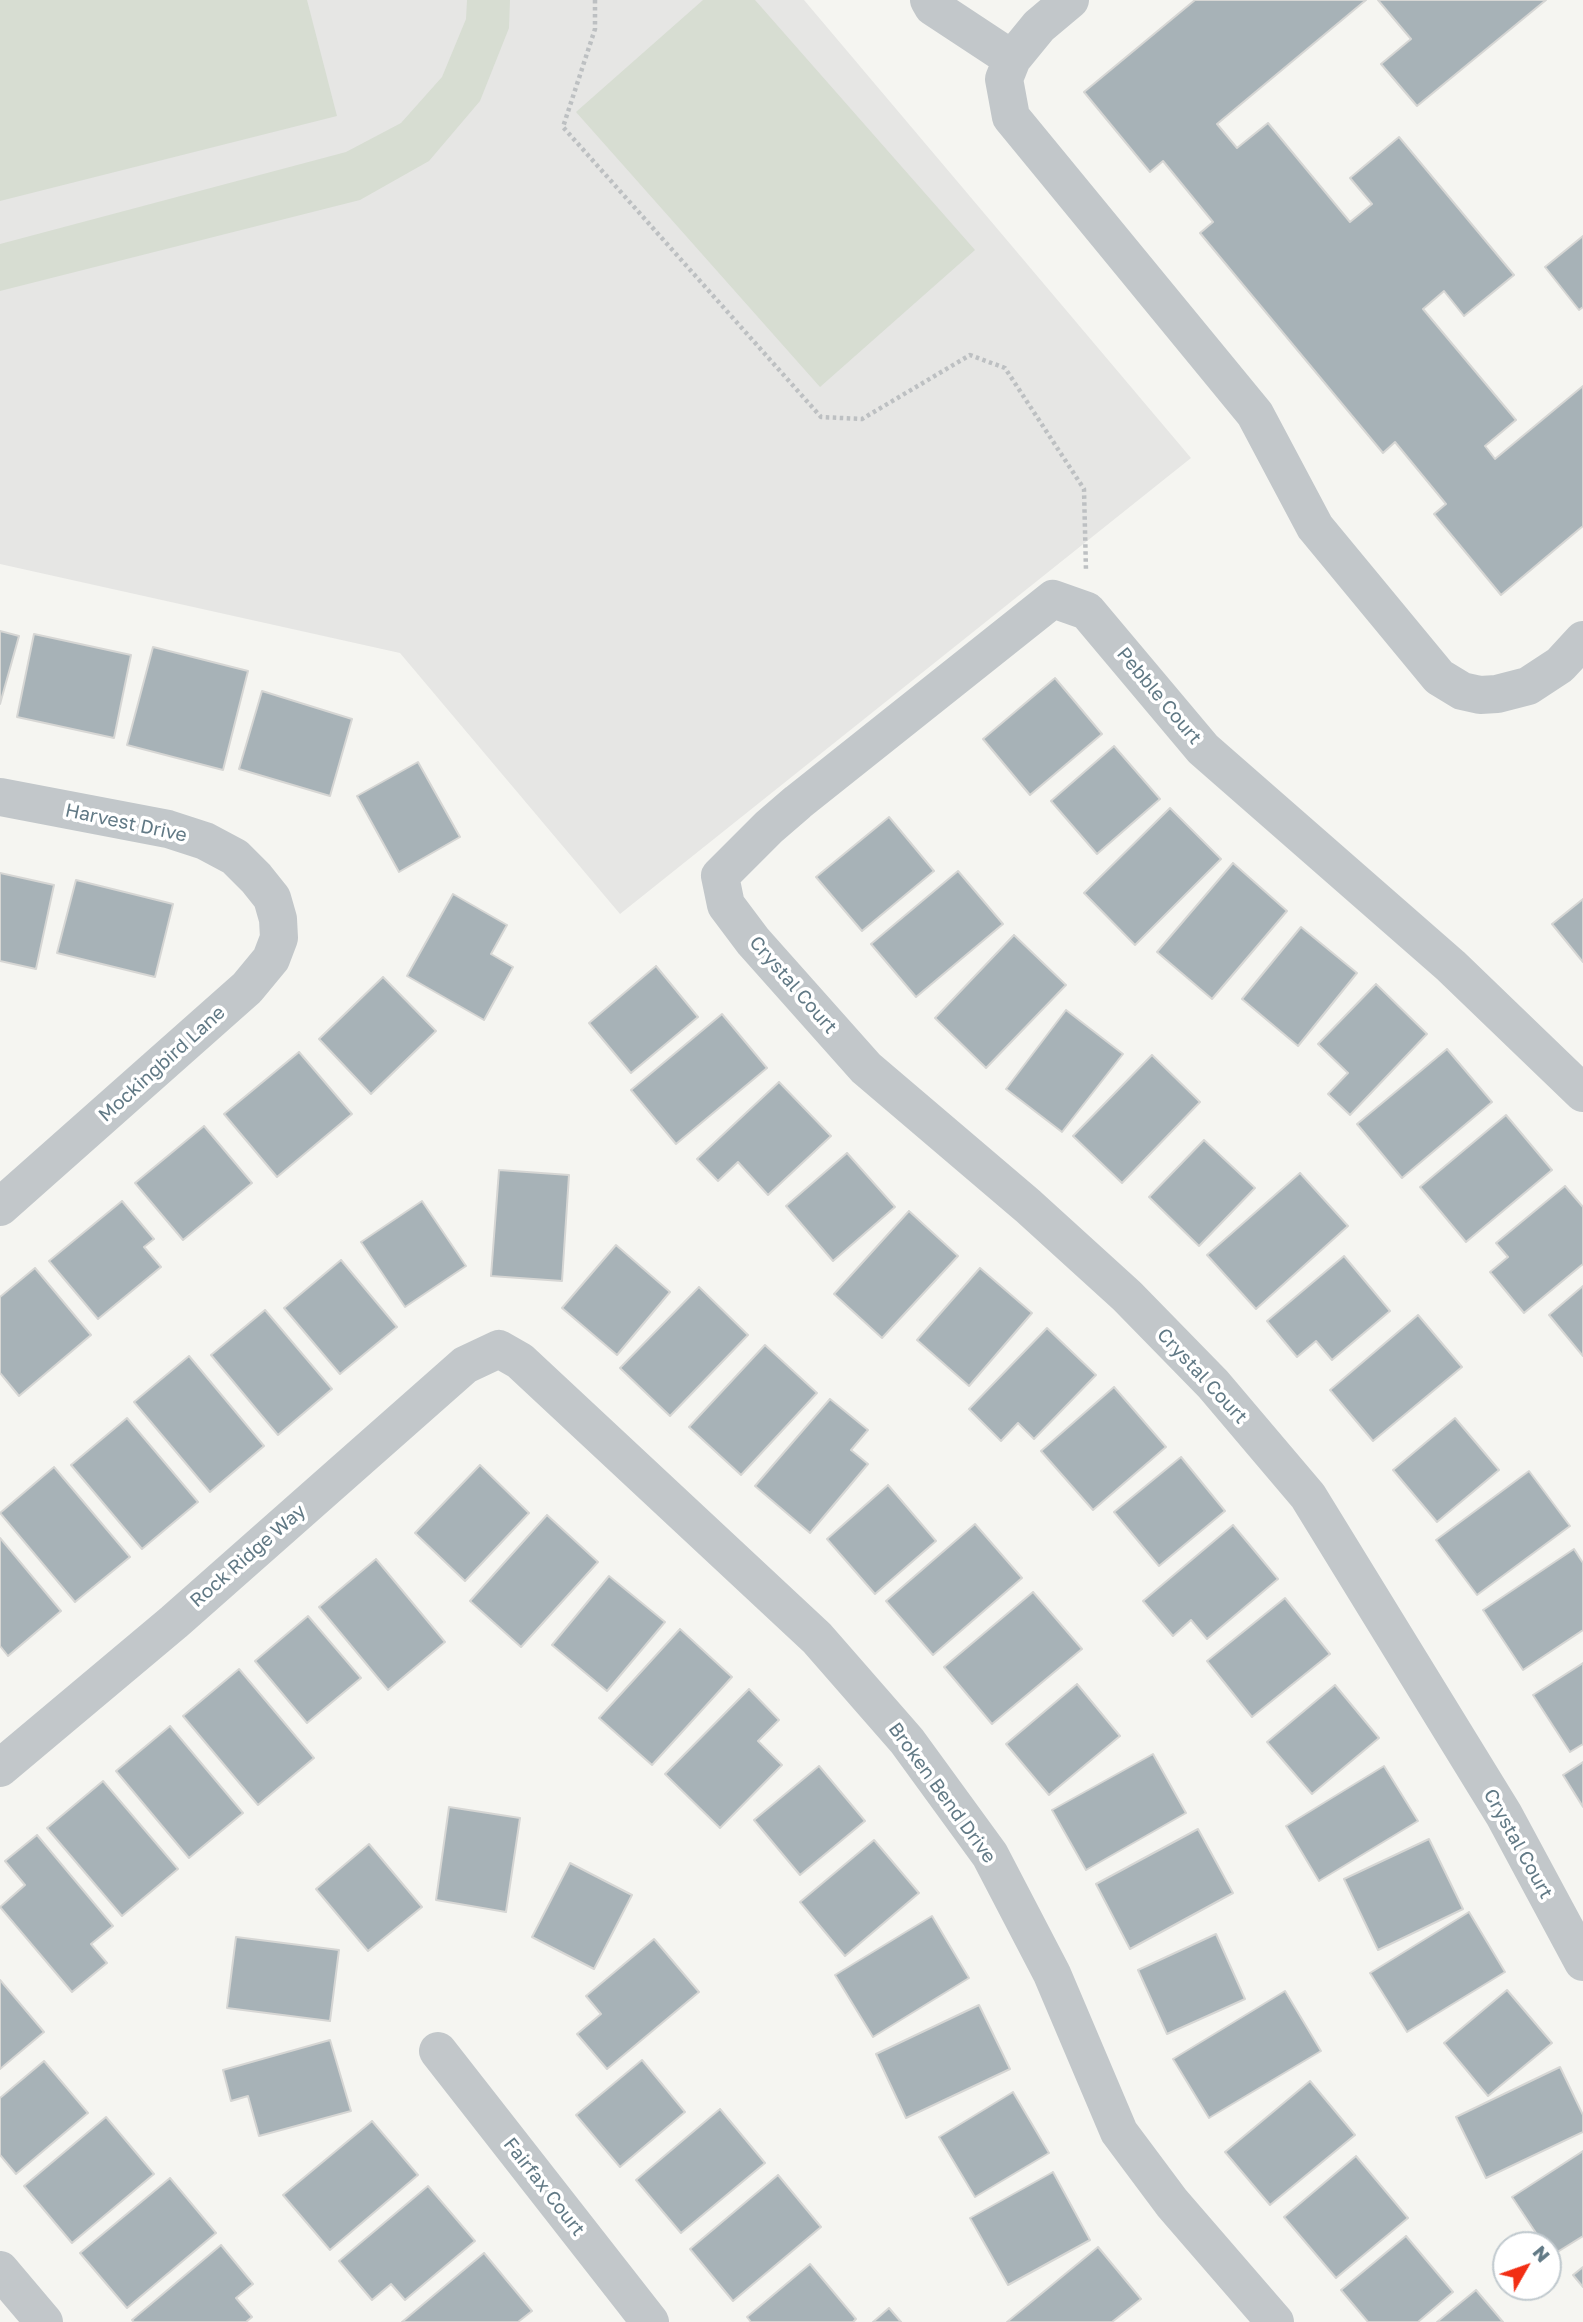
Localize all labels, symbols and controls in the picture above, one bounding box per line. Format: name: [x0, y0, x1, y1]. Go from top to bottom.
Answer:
street label: Pebble Court: [1112, 643, 1206, 749]
street label: Harvest Drive: [63, 799, 189, 847]
street label: Crystal Court: [744, 931, 842, 1039]
street label: Mockingbird Lane: [94, 1001, 230, 1127]
street label: Crystal Court: [1152, 1324, 1252, 1428]
street label: Rock Ridge Way: [186, 1500, 310, 1612]
street label: Broken Bend Drive: [883, 1718, 1001, 1868]
street label: Crystal Court: [1478, 1785, 1558, 1903]
street label: Fairfax Court: [499, 2133, 589, 2241]
north arrow: [1492, 2231, 1562, 2301]
text: N: [1528, 2241, 1555, 2266]

